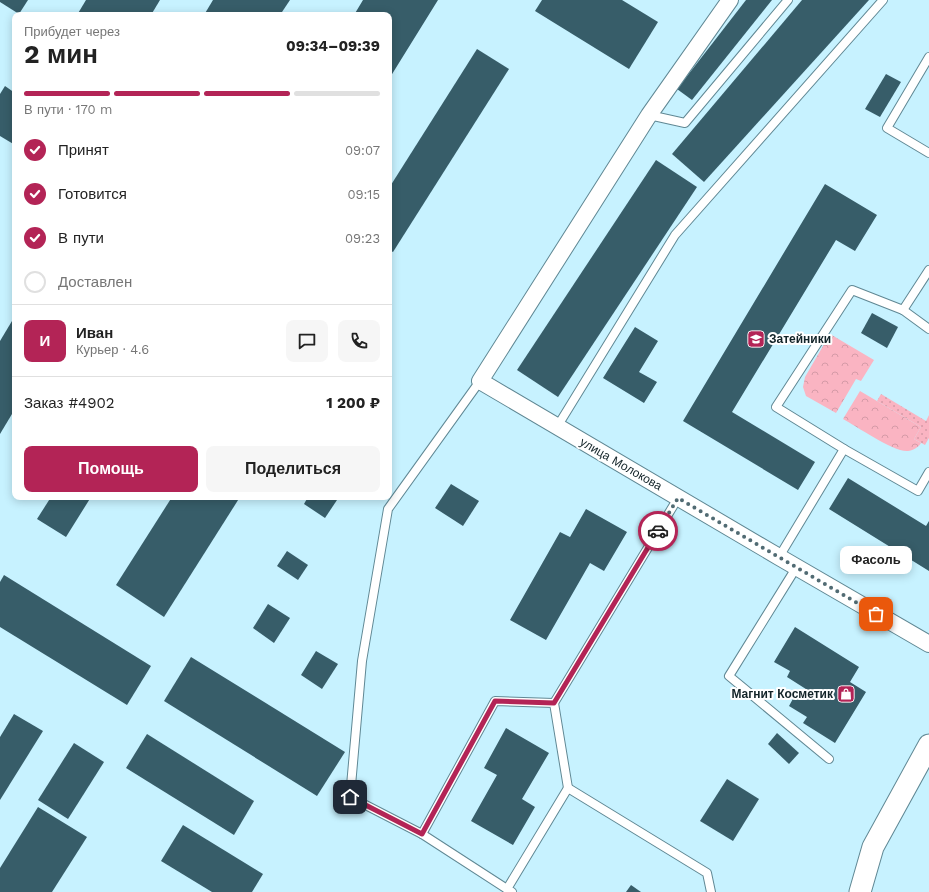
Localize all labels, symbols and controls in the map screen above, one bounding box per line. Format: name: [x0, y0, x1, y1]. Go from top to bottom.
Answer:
text: Прибудет через: [24, 24, 120, 39]
text: 09:34–09:39: [286, 37, 380, 55]
text: 2 мин: [24, 39, 98, 69]
text: В пути · 170 m: [24, 102, 112, 117]
icon: check: [24, 139, 46, 161]
text: Принят: [58, 141, 109, 159]
text: 09:07: [345, 143, 380, 158]
icon: check: [24, 183, 46, 205]
text: Готовится: [58, 185, 127, 203]
text: 09:15: [347, 187, 380, 202]
icon: check: [24, 227, 46, 249]
text: В пути: [58, 229, 104, 247]
text: 09:23: [345, 231, 380, 246]
text: Доставлен: [58, 273, 132, 291]
button: chat: [286, 320, 328, 362]
button: phone: [338, 320, 380, 362]
text: Иван: [76, 324, 113, 342]
school or university icon: Затейники: [746, 329, 766, 349]
text: И: [40, 332, 50, 350]
place label: Затейники: [769, 332, 831, 346]
text: Курьер · 4.6: [76, 342, 149, 357]
text: Заказ #4902: [24, 394, 115, 412]
text: 1 200 ₽: [326, 394, 380, 412]
street label: улица Молокова: [577, 435, 665, 493]
button: Помощь: [24, 446, 198, 492]
button: Поделиться: [206, 446, 380, 492]
courier: [638, 511, 678, 551]
icon: car: [647, 520, 669, 542]
callout: Фасоль: [840, 546, 912, 574]
text: Фасоль: [851, 552, 901, 567]
pin: [859, 597, 893, 631]
icon: bag: [865, 603, 887, 625]
shop icon: Магнит Косметик: [836, 684, 856, 704]
place label: Магнит Косметик: [731, 687, 834, 701]
pin: [333, 780, 367, 814]
icon: home: [339, 786, 361, 808]

